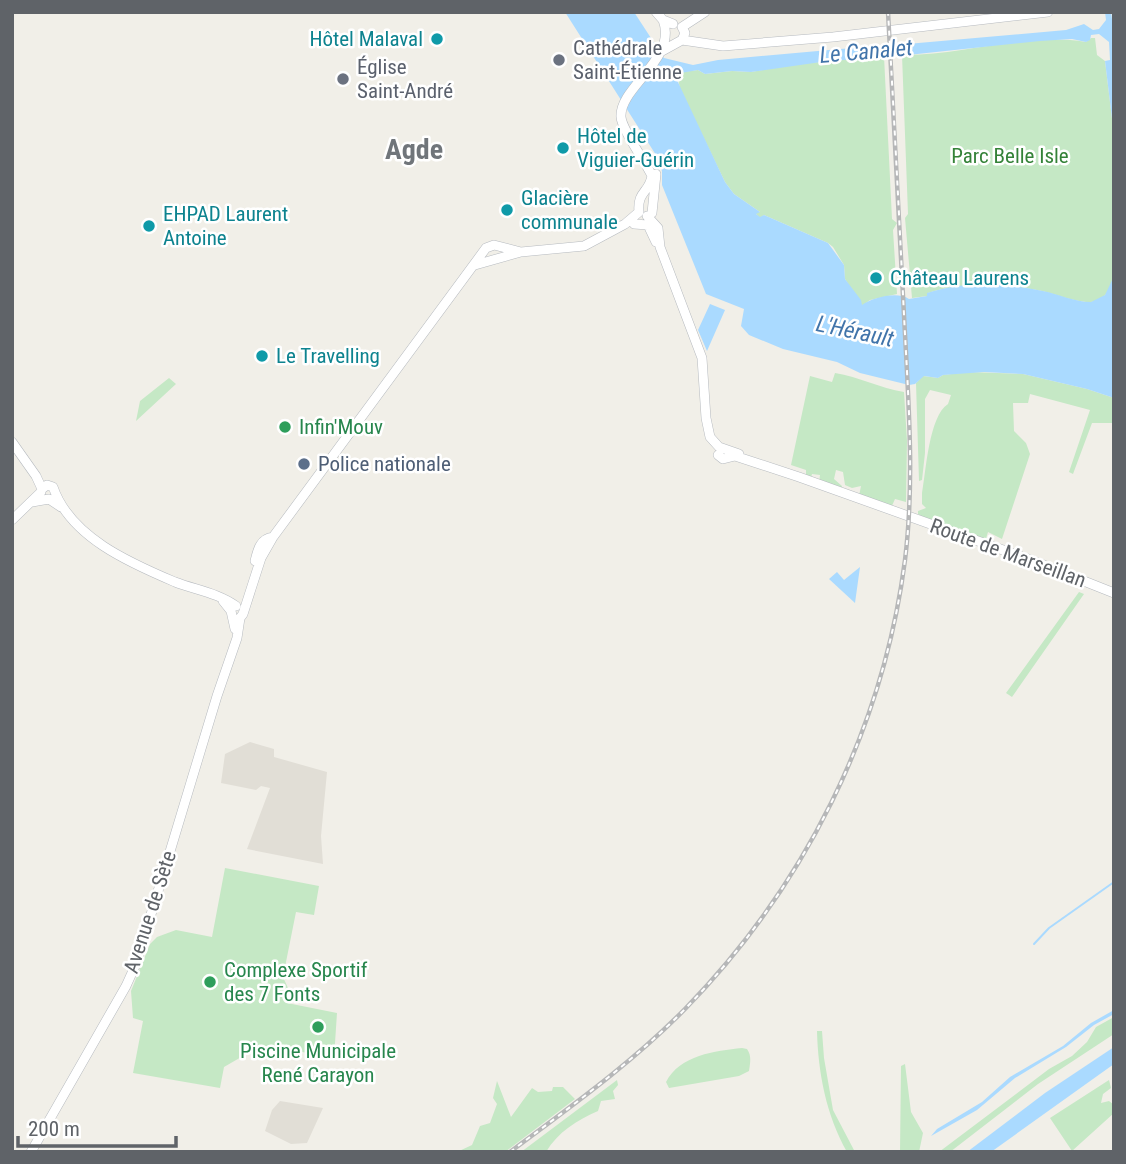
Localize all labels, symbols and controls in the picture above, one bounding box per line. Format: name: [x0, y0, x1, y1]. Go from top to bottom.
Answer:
place label: Hôtel Malaval: [309, 27, 423, 51]
marker: Hôtel Malaval: [429, 31, 445, 47]
water label: Le Canalet: [818, 34, 914, 69]
place label: Cathédrale Saint-Étienne: [573, 36, 682, 84]
marker: Cathédrale Saint-Étienne: [551, 52, 567, 68]
place label: Église Saint-André: [357, 55, 453, 103]
marker: Église Saint-André: [335, 71, 351, 87]
place label: Hôtel de Viguier-Guérin: [577, 124, 694, 172]
district label: Agde: [385, 133, 443, 166]
marker: Hôtel de Viguier-Guérin: [555, 140, 571, 156]
park label: Parc Belle Isle: [951, 144, 1069, 168]
place label: Glacière communale: [521, 186, 618, 234]
place label: EHPAD Laurent Antoine: [163, 202, 288, 250]
marker: Glacière communale: [499, 202, 515, 218]
marker: EHPAD Laurent Antoine: [141, 218, 157, 234]
place label: Château Laurens: [890, 266, 1029, 290]
marker: Château Laurens: [868, 270, 884, 286]
water label: L'Hérault: [814, 310, 896, 353]
place label: Le Travelling: [276, 344, 380, 368]
marker: Le Travelling: [254, 348, 270, 364]
place label: Infin'Mouv: [299, 415, 383, 439]
marker: Infin'Mouv: [277, 419, 293, 435]
place label: Police nationale: [318, 452, 451, 476]
marker: Police nationale: [296, 456, 312, 472]
street label: Route de Marseillan: [927, 514, 1089, 592]
street label: Avenue de Sète: [119, 848, 181, 976]
place label: Complexe Sportif des 7 Fonts: [224, 958, 368, 1006]
marker: Complexe Sportif des 7 Fonts: [202, 974, 218, 990]
marker: Piscine Municipale René Carayon: [310, 1019, 326, 1035]
place label: Piscine Municipale René Carayon: [240, 1039, 396, 1087]
scale bar: [18, 1104, 175, 1148]
text: 200 m: [28, 1117, 80, 1141]

